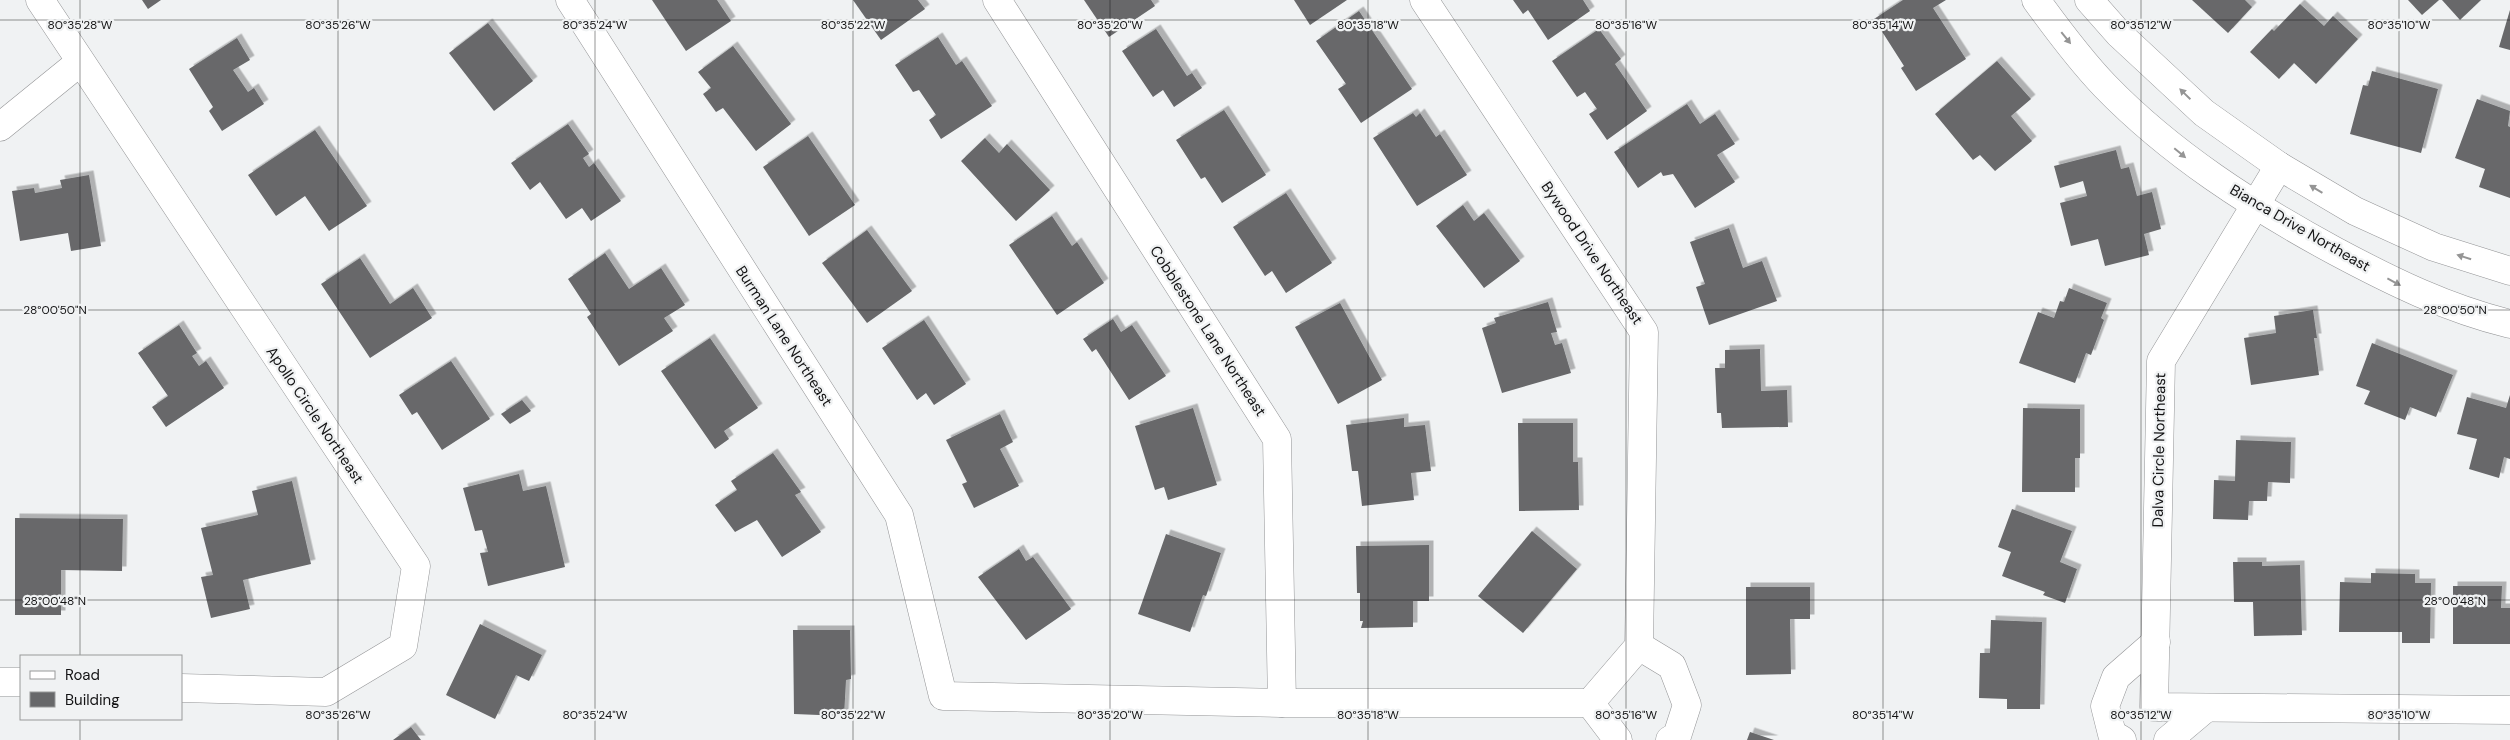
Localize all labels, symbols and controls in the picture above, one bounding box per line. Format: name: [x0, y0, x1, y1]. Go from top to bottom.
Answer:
text: 80°35'28"W: [48, 17, 113, 33]
text: 80°35'26"W: [305, 17, 371, 33]
text: 80°35'24"W: [563, 17, 628, 33]
text: 80°35'22"W: [821, 17, 886, 33]
text: 80°35'20"W: [1077, 17, 1143, 33]
text: 80°35'18"W: [1337, 17, 1399, 33]
text: 80°35'16"W: [1595, 17, 1657, 33]
text: 80°35'14"W: [1852, 17, 1914, 33]
text: 80°35'12"W: [2110, 17, 2172, 33]
text: 80°35'10"W: [2368, 17, 2431, 33]
one-way arrow: [2061, 31, 2072, 44]
one-way arrow: [2179, 88, 2191, 100]
one-way arrow: [2174, 147, 2186, 159]
street label: Bywood Drive Northeast: [1537, 178, 1647, 328]
street label: Bianca Drive Northeast: [2226, 180, 2374, 276]
one-way arrow: [2310, 184, 2323, 193]
street label: Cobblestone Lane Northeast: [1145, 242, 1271, 420]
one-way arrow: [2456, 252, 2471, 260]
street label: Burman Lane Northeast: [731, 262, 837, 410]
one-way arrow: [2387, 278, 2400, 287]
text: 28°00'50"N: [23, 302, 87, 318]
text: 28°00'50"N: [2423, 302, 2487, 318]
street label: Apollo Circle Northeast: [262, 343, 368, 487]
street label: Dalva Circle Northeast: [2148, 372, 2170, 527]
text: 28°00'48"N: [24, 593, 86, 609]
text: 28°00'48"N: [2424, 593, 2486, 609]
legend: [20, 655, 182, 720]
text: Road: [65, 665, 100, 685]
text: Building: [65, 690, 120, 710]
text: 80°35'26"W: [305, 707, 371, 723]
text: 80°35'24"W: [563, 707, 628, 723]
text: 80°35'22"W: [821, 707, 886, 723]
text: 80°35'20"W: [1077, 707, 1143, 723]
text: 80°35'18"W: [1337, 707, 1399, 723]
text: 80°35'16"W: [1595, 707, 1657, 723]
text: 80°35'14"W: [1852, 707, 1914, 723]
text: 80°35'12"W: [2110, 707, 2172, 723]
text: 80°35'10"W: [2368, 707, 2431, 723]

